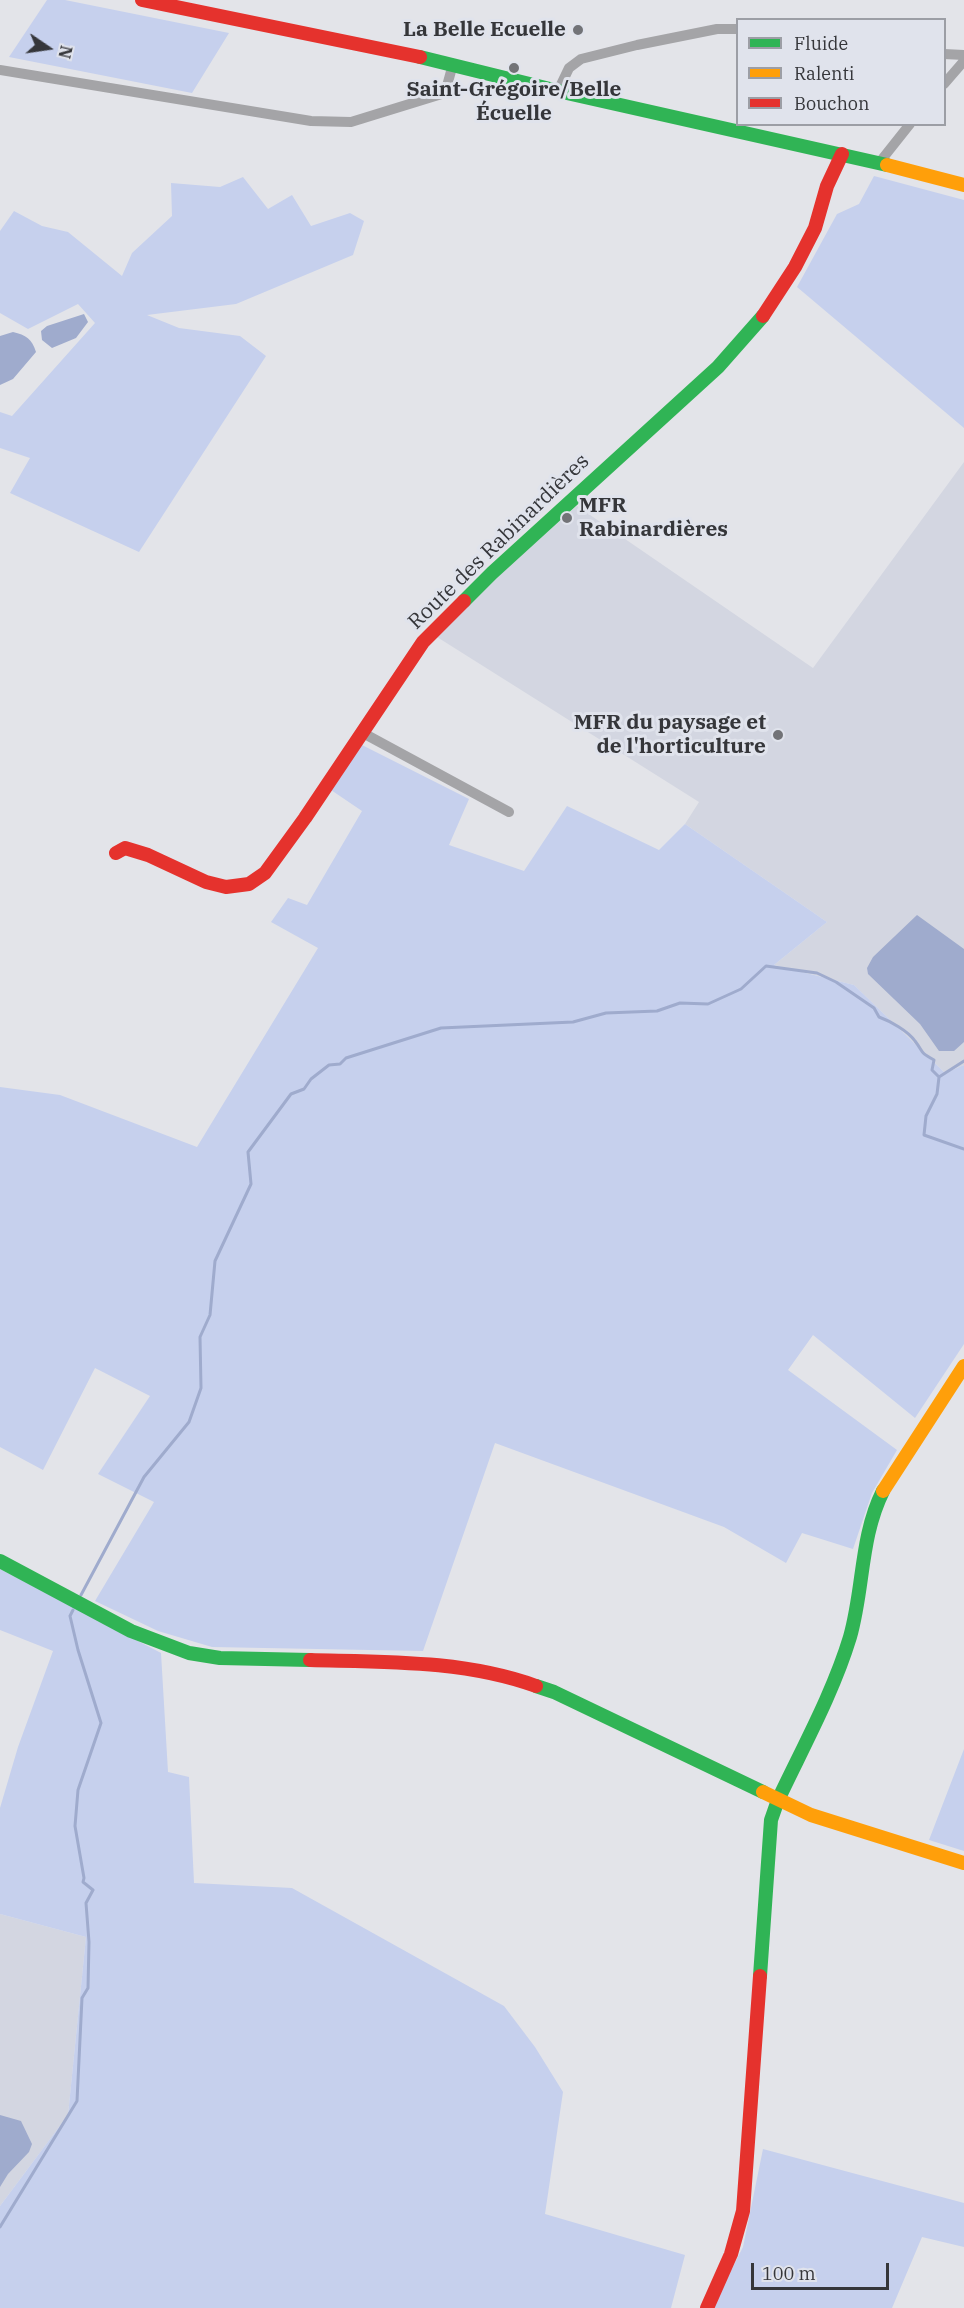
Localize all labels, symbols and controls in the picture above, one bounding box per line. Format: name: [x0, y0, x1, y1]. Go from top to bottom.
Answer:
place label: La Belle Ecuelle: [403, 17, 566, 43]
north arrow: [18, 18, 78, 78]
legend: [736, 18, 946, 126]
marker: La Belle Ecuelle: [571, 23, 585, 37]
text: Fluide: [794, 32, 848, 55]
text: N: [54, 44, 77, 60]
marker: Saint-Grégoire/Belle Écuelle: [507, 61, 521, 75]
text: Ralenti: [794, 62, 855, 85]
place label: Saint-Grégoire/Belle Écuelle: [407, 77, 621, 127]
text: Bouchon: [794, 92, 870, 115]
street label: Route des Rabinardières: [403, 449, 595, 635]
place label: MFR Rabinardières: [579, 493, 728, 543]
marker: MFR Rabinardières: [560, 511, 574, 525]
place label: MFR du paysage et de l'horticulture: [574, 710, 766, 760]
marker: MFR du paysage et de l'horticulture: [771, 728, 785, 742]
scale bar: [754, 2251, 892, 2289]
text: 100 m: [762, 2262, 816, 2285]

